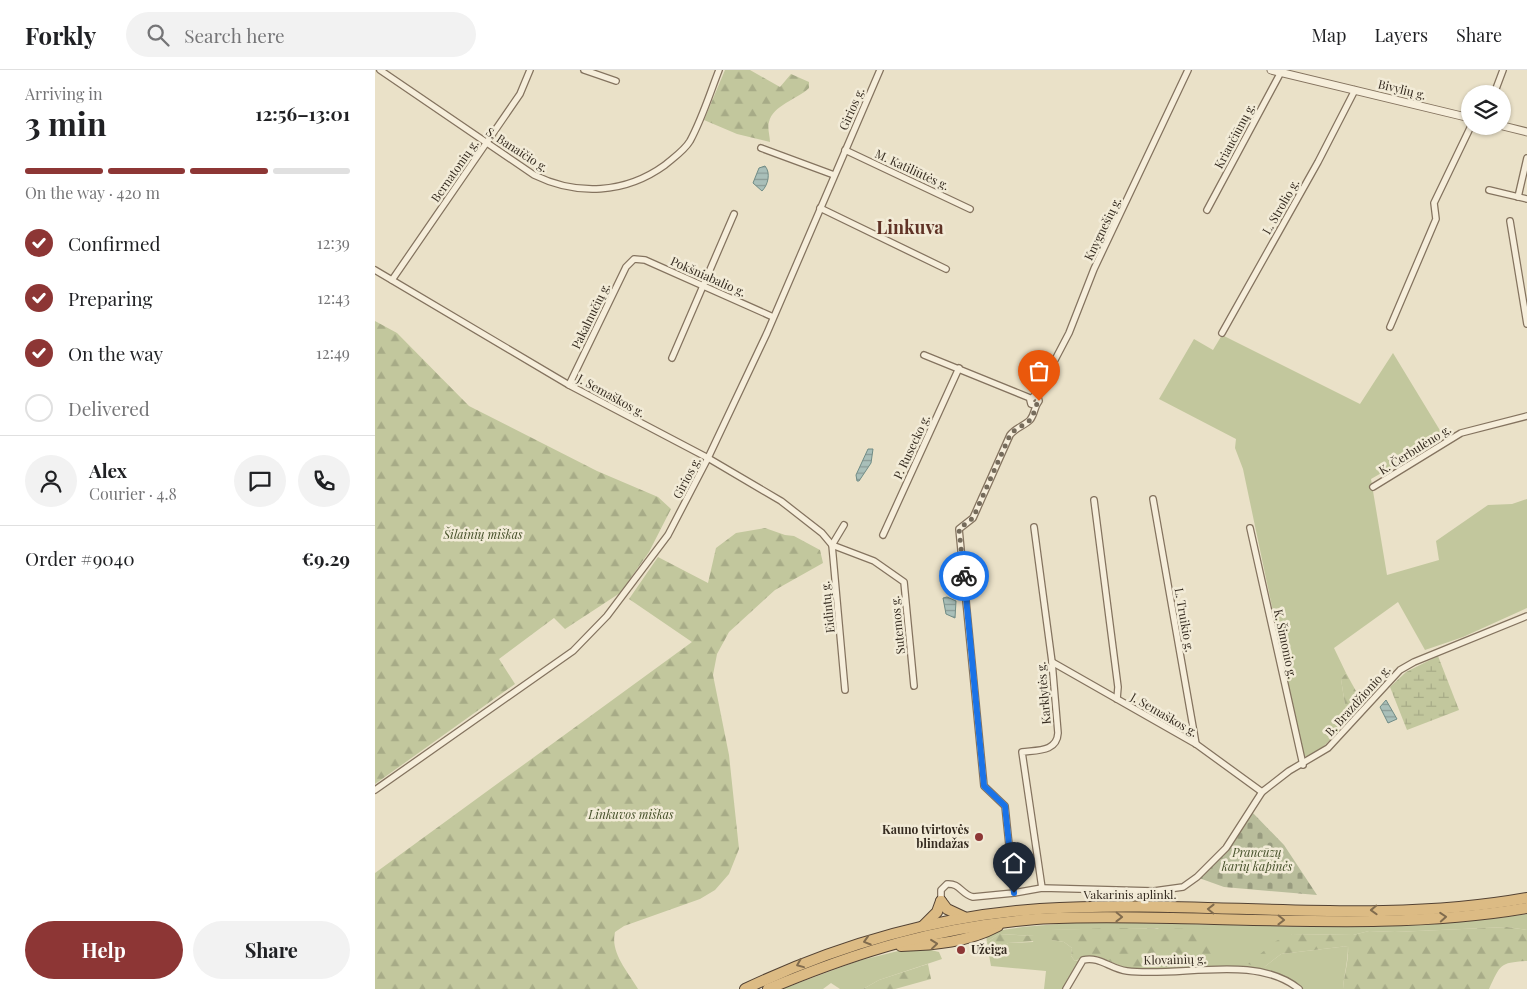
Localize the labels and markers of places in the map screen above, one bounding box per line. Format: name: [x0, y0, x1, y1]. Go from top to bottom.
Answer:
pin: [1018, 350, 1060, 401]
place label: Kauno tvirtovės blindažas: [882, 821, 969, 851]
marker: Kauno tvirtovės blindažas: [973, 831, 985, 843]
pin: [993, 842, 1035, 893]
place label: Užeiga: [971, 941, 1008, 957]
marker: Užeiga: [955, 944, 967, 956]

